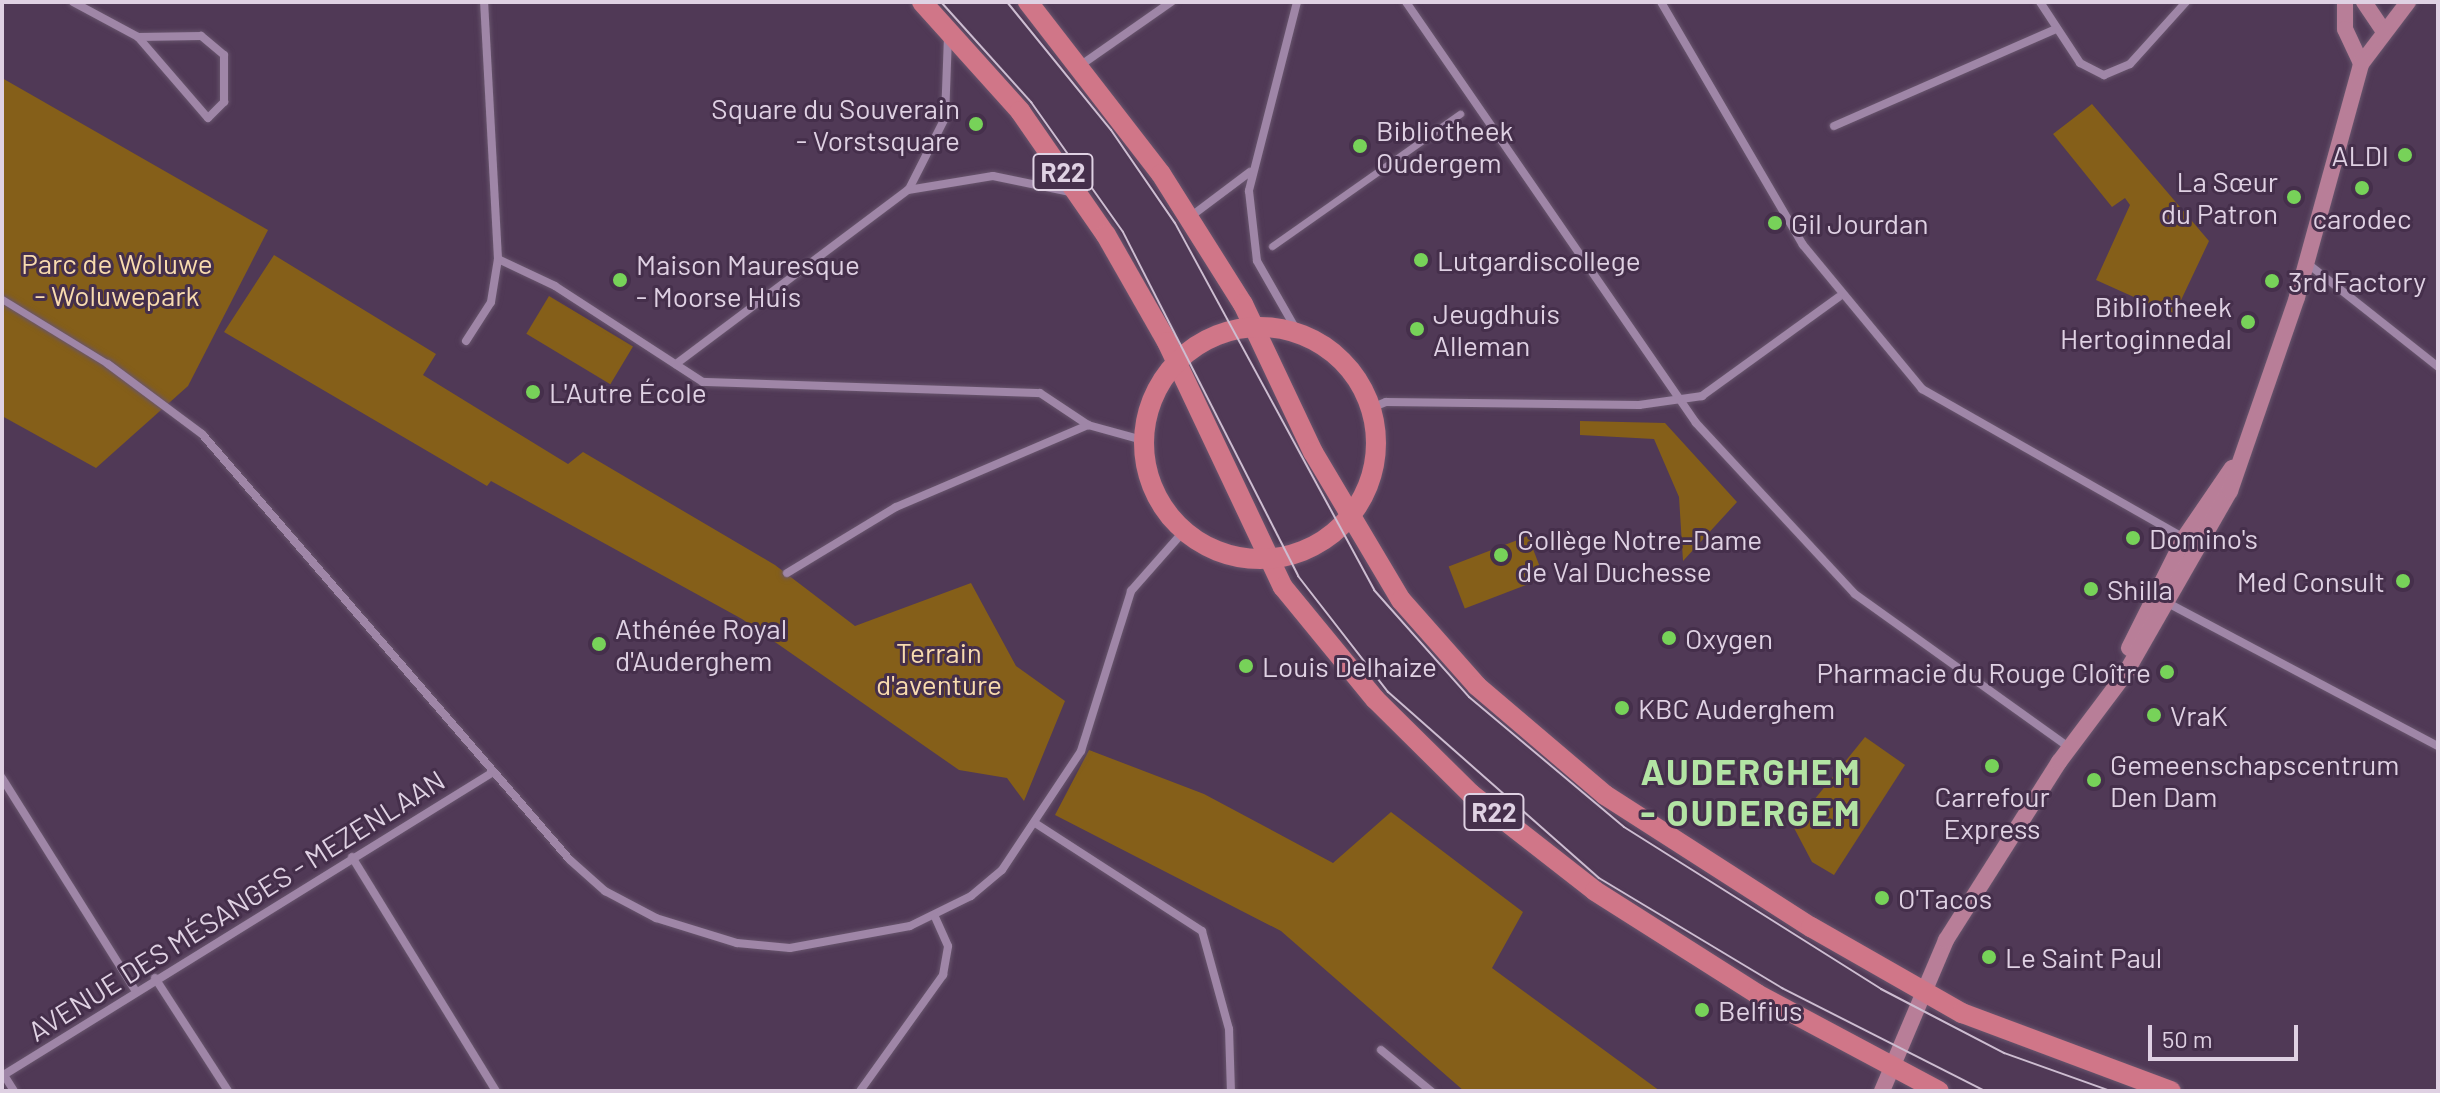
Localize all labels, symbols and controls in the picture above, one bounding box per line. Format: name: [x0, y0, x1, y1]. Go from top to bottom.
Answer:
place label: Square du Souverain - Vorstsquare: [711, 91, 960, 157]
place label: Bibliotheek Oudergem: [1376, 113, 1514, 179]
marker: Square du Souverain - Vorstsquare: [967, 115, 985, 133]
marker: Bibliotheek Oudergem: [1351, 137, 1369, 155]
place label: ALDI: [2332, 138, 2389, 172]
marker: ALDI: [2396, 146, 2414, 164]
road number: R22: [1031, 150, 1095, 194]
place label: La Sœur du Patron: [2161, 164, 2278, 230]
marker: carodec: [2353, 179, 2371, 197]
marker: La Sœur du Patron: [2285, 188, 2303, 206]
place label: carodec: [2313, 201, 2411, 235]
place label: Gil Jourdan: [1791, 206, 1929, 240]
marker: Gil Jourdan: [1766, 214, 1784, 232]
place label: Lutgardiscollege: [1437, 243, 1641, 277]
park label: Parc de Woluwe - Woluwepark: [21, 246, 213, 312]
place label: Maison Mauresque - Moorse Huis: [636, 247, 860, 313]
marker: Lutgardiscollege: [1412, 251, 1430, 269]
place label: 3rd Factory: [2288, 264, 2426, 298]
marker: Maison Mauresque - Moorse Huis: [611, 271, 629, 289]
marker: 3rd Factory: [2263, 272, 2281, 290]
place label: Bibliotheek Hertoginnedal: [2060, 289, 2232, 355]
place label: Jeugdhuis Alleman: [1433, 296, 1560, 362]
marker: Bibliotheek Hertoginnedal: [2239, 313, 2257, 331]
marker: Jeugdhuis Alleman: [1408, 320, 1426, 338]
place label: L'Autre École: [549, 375, 707, 409]
marker: L'Autre École: [524, 383, 542, 401]
place label: Domino's: [2149, 521, 2258, 555]
place label: Collège Notre-Dame de Val Duchesse: [1517, 522, 1762, 588]
marker: Domino's: [2124, 529, 2142, 547]
marker: Collège Notre-Dame de Val Duchesse: [1492, 546, 1510, 564]
place label: Med Consult: [2237, 564, 2385, 598]
marker: Med Consult: [2392, 570, 2414, 592]
place label: Shilla: [2107, 572, 2173, 606]
marker: Shilla: [2082, 580, 2100, 598]
place label: Athénée Royal d'Auderghem: [615, 611, 787, 677]
place label: Oxygen: [1685, 621, 1773, 655]
marker: Oxygen: [1660, 629, 1678, 647]
marker: Athénée Royal d'Auderghem: [590, 635, 608, 653]
park label: Terrain d'aventure: [876, 635, 1002, 701]
place label: Louis Delhaize: [1262, 649, 1437, 683]
place label: Pharmacie du Rouge Cloître: [1817, 655, 2151, 689]
marker: Louis Delhaize: [1237, 657, 1255, 675]
marker: Pharmacie du Rouge Cloître: [2158, 663, 2176, 681]
place label: KBC Auderghem: [1638, 691, 1835, 725]
place label: VraK: [2170, 698, 2228, 732]
marker: KBC Auderghem: [1613, 699, 1631, 717]
marker: VraK: [2145, 706, 2163, 724]
place label: Gemeenschapscentrum Den Dam: [2110, 747, 2399, 813]
district label: AUDERGHEM - OUDERGEM: [1640, 748, 1862, 833]
marker: Carrefour Express: [1983, 757, 2001, 775]
street label: AVENUE DES MÉSANGES - MEZENLAAN: [22, 762, 450, 1048]
marker: Gemeenschapscentrum Den Dam: [2085, 771, 2103, 789]
place label: Carrefour Express: [1934, 779, 2050, 845]
road number: R22: [1462, 790, 1526, 834]
place label: O'Tacos: [1898, 881, 1992, 915]
marker: O'Tacos: [1873, 889, 1891, 907]
place label: Le Saint Paul: [2005, 940, 2162, 974]
marker: Le Saint Paul: [1980, 948, 1998, 966]
place label: Belfius: [1718, 993, 1803, 1027]
marker: Belfius: [1693, 1001, 1711, 1019]
scale bar: [2152, 1009, 2302, 1059]
text: 50 m: [2162, 1024, 2213, 1053]

